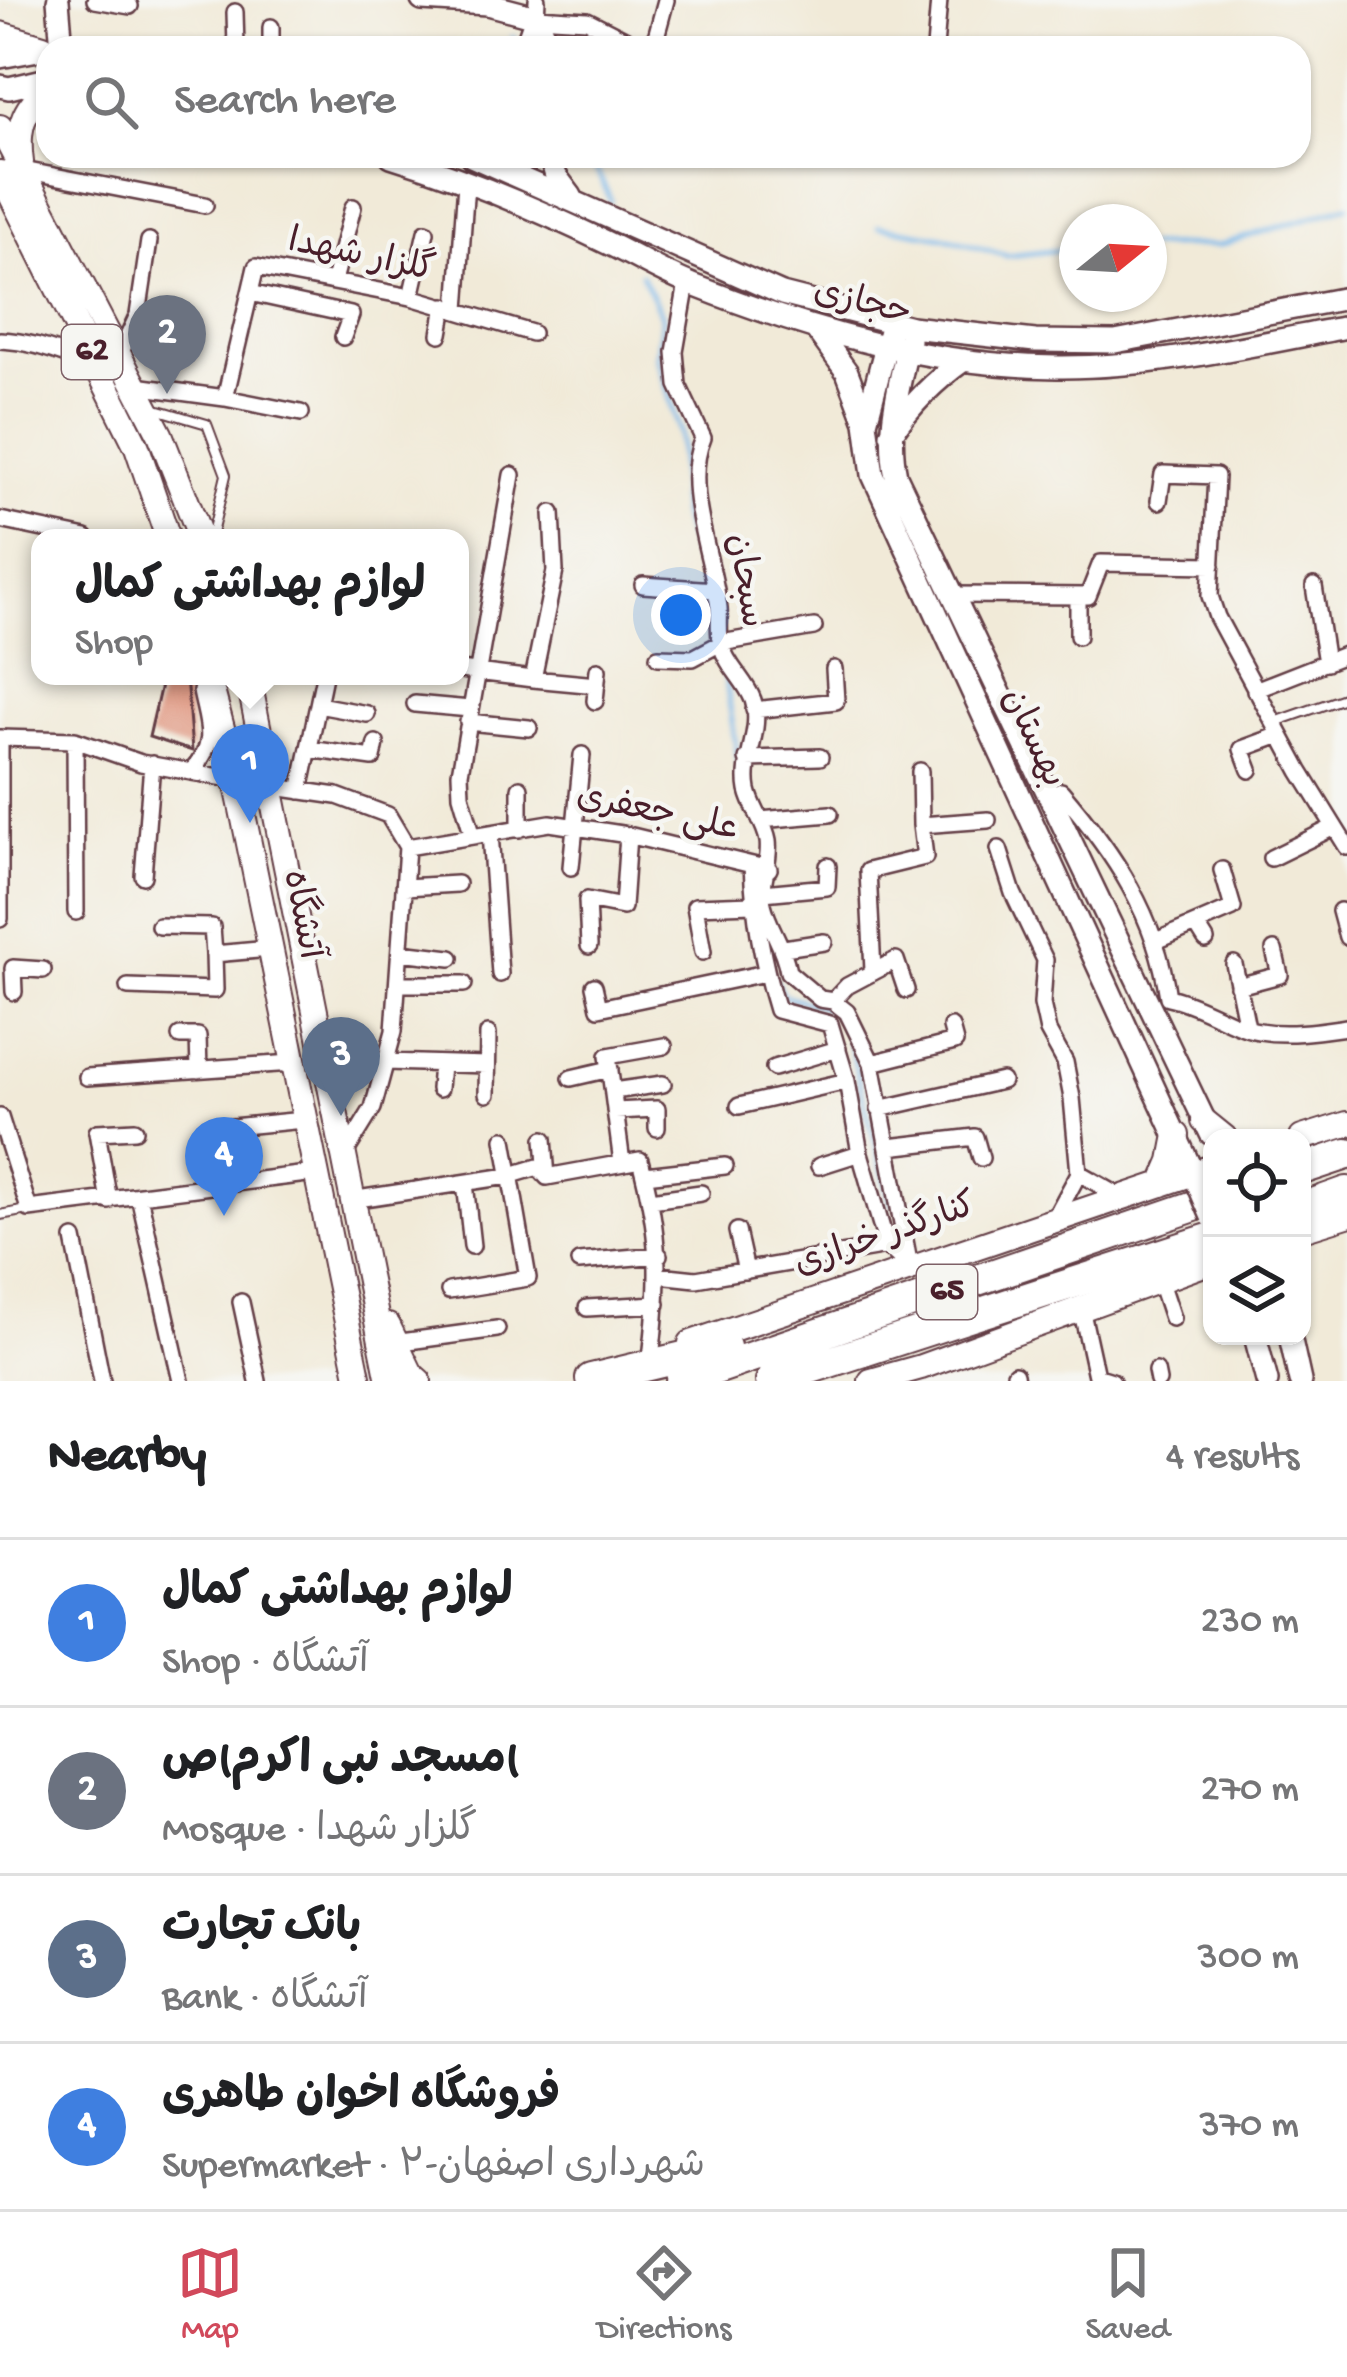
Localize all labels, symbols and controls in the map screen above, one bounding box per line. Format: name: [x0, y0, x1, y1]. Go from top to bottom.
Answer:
search box: [36, 36, 1311, 168]
icon: search: [78, 69, 144, 135]
text: Search here: [174, 76, 396, 129]
north arrow: [1059, 204, 1167, 312]
street label: گلزار شهدا: [284, 217, 439, 294]
street label: حجازی: [809, 272, 915, 338]
pin: 2: [128, 295, 206, 394]
road number: 62: [62, 325, 122, 379]
popup: [31, 529, 469, 685]
street label: سبحان: [714, 531, 772, 631]
text: لوازم بهداشتی کمال: [75, 562, 425, 615]
your location: [651, 585, 711, 645]
text: Shop: [75, 622, 153, 668]
street label: بهستان: [989, 682, 1073, 796]
pin: 1: [211, 724, 289, 823]
street label: علی جعفری: [572, 777, 742, 853]
street label: آتشگاه: [270, 866, 335, 965]
pin: 3: [302, 1017, 380, 1116]
pin: 4: [185, 1117, 263, 1216]
map controls: [1203, 1129, 1311, 1345]
button: locate: [1203, 1129, 1311, 1237]
street label: کنارگذر خرازی: [788, 1181, 983, 1288]
button: layers: [1203, 1237, 1311, 1345]
road number: 65: [917, 1265, 977, 1319]
text: Nearby: [48, 1429, 206, 1489]
text: 4 results: [1166, 1436, 1299, 1482]
text: لوازم بهداشتی کمال: [162, 1568, 513, 1621]
text: 1: [79, 1600, 95, 1646]
text: 230 m: [1201, 1600, 1299, 1646]
text: Shop · آتشگاه: [162, 1641, 369, 1687]
text: مسجد نبی اکرم)ص(: [162, 1736, 519, 1789]
text: 2: [77, 1768, 97, 1814]
text: 270 m: [1201, 1768, 1299, 1814]
text: Mosque · گلزار شهدا: [162, 1809, 477, 1855]
text: بانک تجارت: [162, 1904, 361, 1957]
text: 3: [77, 1936, 97, 1982]
text: 300 m: [1198, 1936, 1299, 1982]
text: Bank · آتشگاه: [162, 1977, 368, 2023]
text: فروشگاه اخوان طاهری: [162, 2072, 560, 2125]
text: 4: [78, 2104, 96, 2150]
text: 370 m: [1199, 2104, 1299, 2150]
text: Supermarket · ۲-شهرداری اصفهان: [162, 2145, 705, 2191]
tab: Map: [177, 2240, 243, 2350]
tab: Directions: [597, 2240, 731, 2350]
tab: Saved: [1085, 2240, 1170, 2350]

